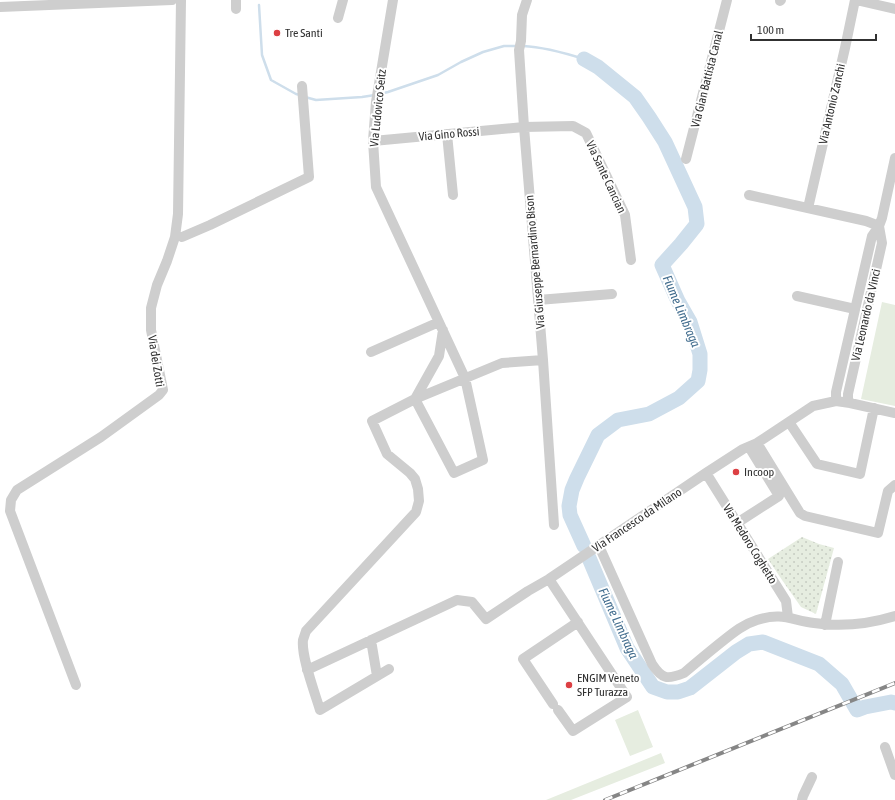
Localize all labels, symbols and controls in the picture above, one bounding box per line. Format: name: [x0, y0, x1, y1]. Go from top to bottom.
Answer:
scale bar: [751, 16, 876, 42]
text: 100 m: [757, 23, 784, 37]
place label: Tre Santi: [285, 26, 323, 40]
marker: Tre Santi: [272, 28, 282, 38]
street label: Via Gian Battista Canal: [688, 28, 726, 129]
street label: Via Antonio Zanchi: [816, 62, 848, 146]
street label: Via Ludovico Seitz: [367, 68, 389, 148]
street label: Via Gino Rossi: [418, 124, 480, 144]
street label: Via Sante Cancian: [583, 139, 629, 215]
street label: Via Giuseppe Bernardino Bison: [522, 195, 548, 329]
street label: Via Leonardo da Vinci: [849, 268, 883, 362]
water label: Fiume Limbraga: [660, 273, 703, 349]
street label: Via dei Zotti: [145, 334, 167, 388]
place label: Incoop: [744, 465, 775, 479]
marker: Incoop: [731, 467, 741, 477]
street label: Via Francesco da Milano: [590, 485, 685, 555]
street label: Via Medoro Coghetto: [720, 502, 780, 587]
water label: Fiume Limbraga: [596, 585, 642, 661]
place label: ENGIM Veneto SFP Turazza: [577, 671, 640, 699]
marker: ENGIM Veneto SFP Turazza: [564, 680, 574, 690]

